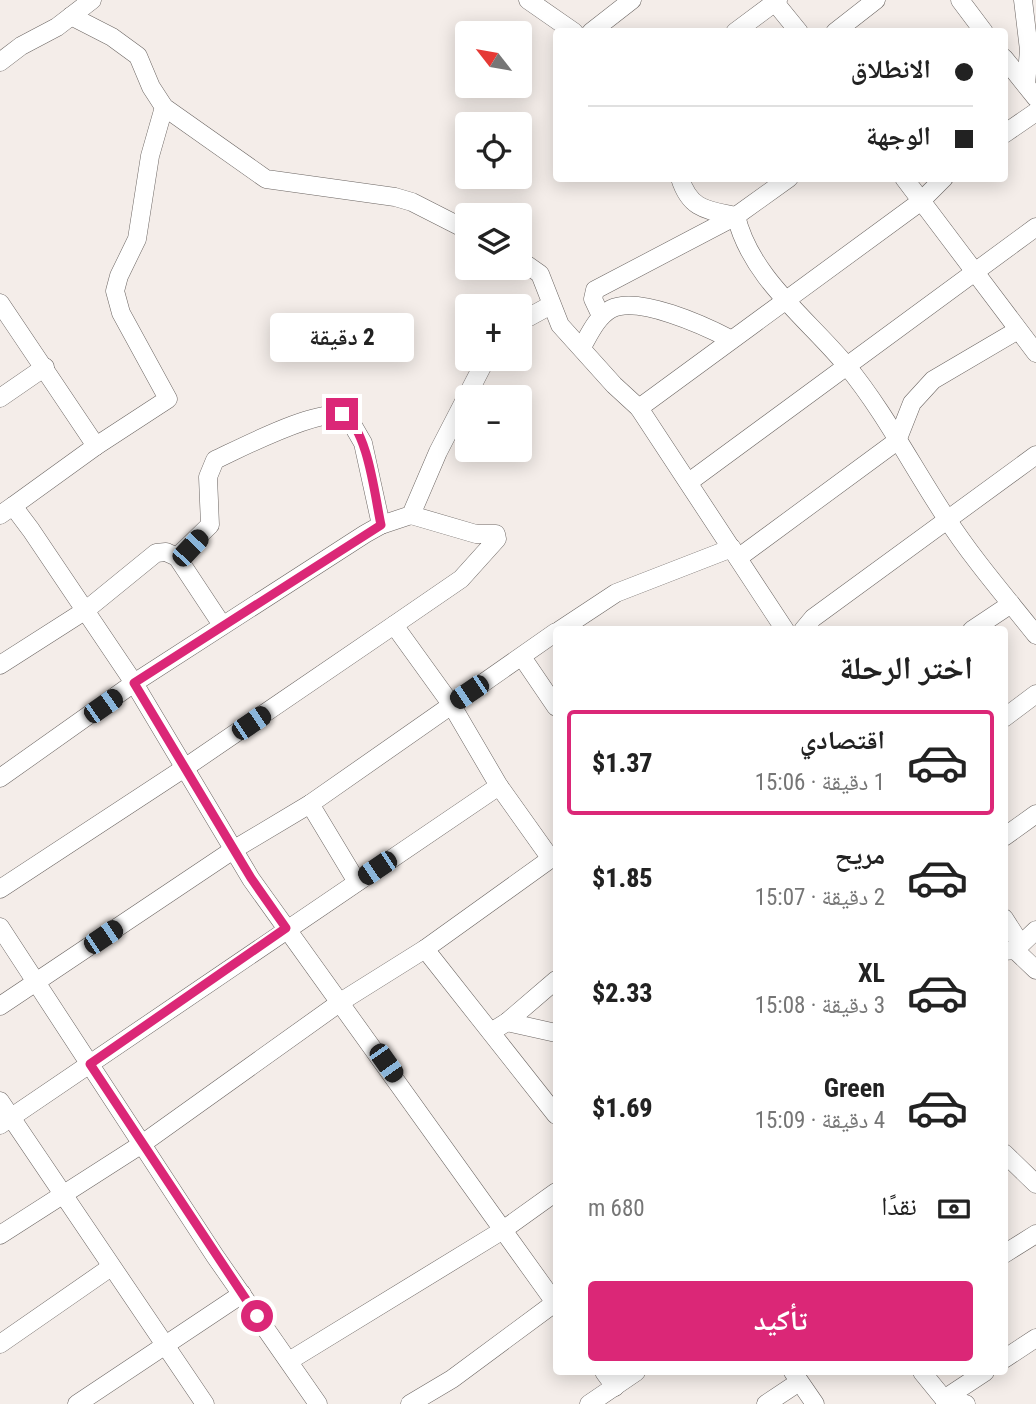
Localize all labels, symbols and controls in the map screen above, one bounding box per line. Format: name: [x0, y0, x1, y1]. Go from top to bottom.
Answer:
north arrow: [455, 21, 532, 98]
map controls: [455, 21, 532, 462]
text: الانطلاق: [851, 54, 931, 84]
button: locate: [455, 112, 532, 189]
text: الوجهة: [866, 121, 931, 151]
button: layers: [455, 203, 532, 280]
button: +: [455, 294, 532, 371]
callout: 2 دقيقة: [270, 312, 414, 362]
text: 2 دقيقة: [309, 324, 375, 351]
button: −: [455, 385, 532, 462]
route end: [326, 398, 358, 430]
car: [168, 525, 213, 571]
text: اختر الرحلة: [839, 649, 973, 687]
car: [446, 672, 493, 712]
car: [80, 685, 127, 727]
car: [228, 703, 275, 743]
text: اقتصادي: [800, 725, 885, 755]
icon: car: [906, 731, 969, 794]
text: $1.37: [592, 748, 653, 778]
text: 1 دقيقة · 15:06: [755, 769, 885, 796]
text: مريح: [835, 840, 885, 870]
icon: car: [906, 846, 969, 909]
car: [354, 848, 401, 888]
text: $1.85: [592, 863, 653, 893]
text: 2 دقيقة · 15:07: [755, 884, 885, 911]
car: [80, 917, 127, 957]
text: XL: [858, 958, 885, 988]
icon: car: [906, 961, 969, 1024]
text: $2.33: [592, 978, 653, 1008]
text: 3 دقيقة · 15:08: [755, 992, 885, 1019]
car: [366, 1040, 407, 1086]
text: Green: [824, 1073, 885, 1103]
icon: car: [906, 1076, 969, 1139]
text: $1.69: [592, 1093, 653, 1123]
text: 4 دقيقة · 15:09: [755, 1107, 885, 1134]
icon: cash: [935, 1190, 973, 1228]
text: نقدًا: [881, 1191, 917, 1221]
text: 680 m: [588, 1195, 645, 1222]
button: تأكيد: [588, 1281, 973, 1361]
route start: [241, 1300, 273, 1332]

